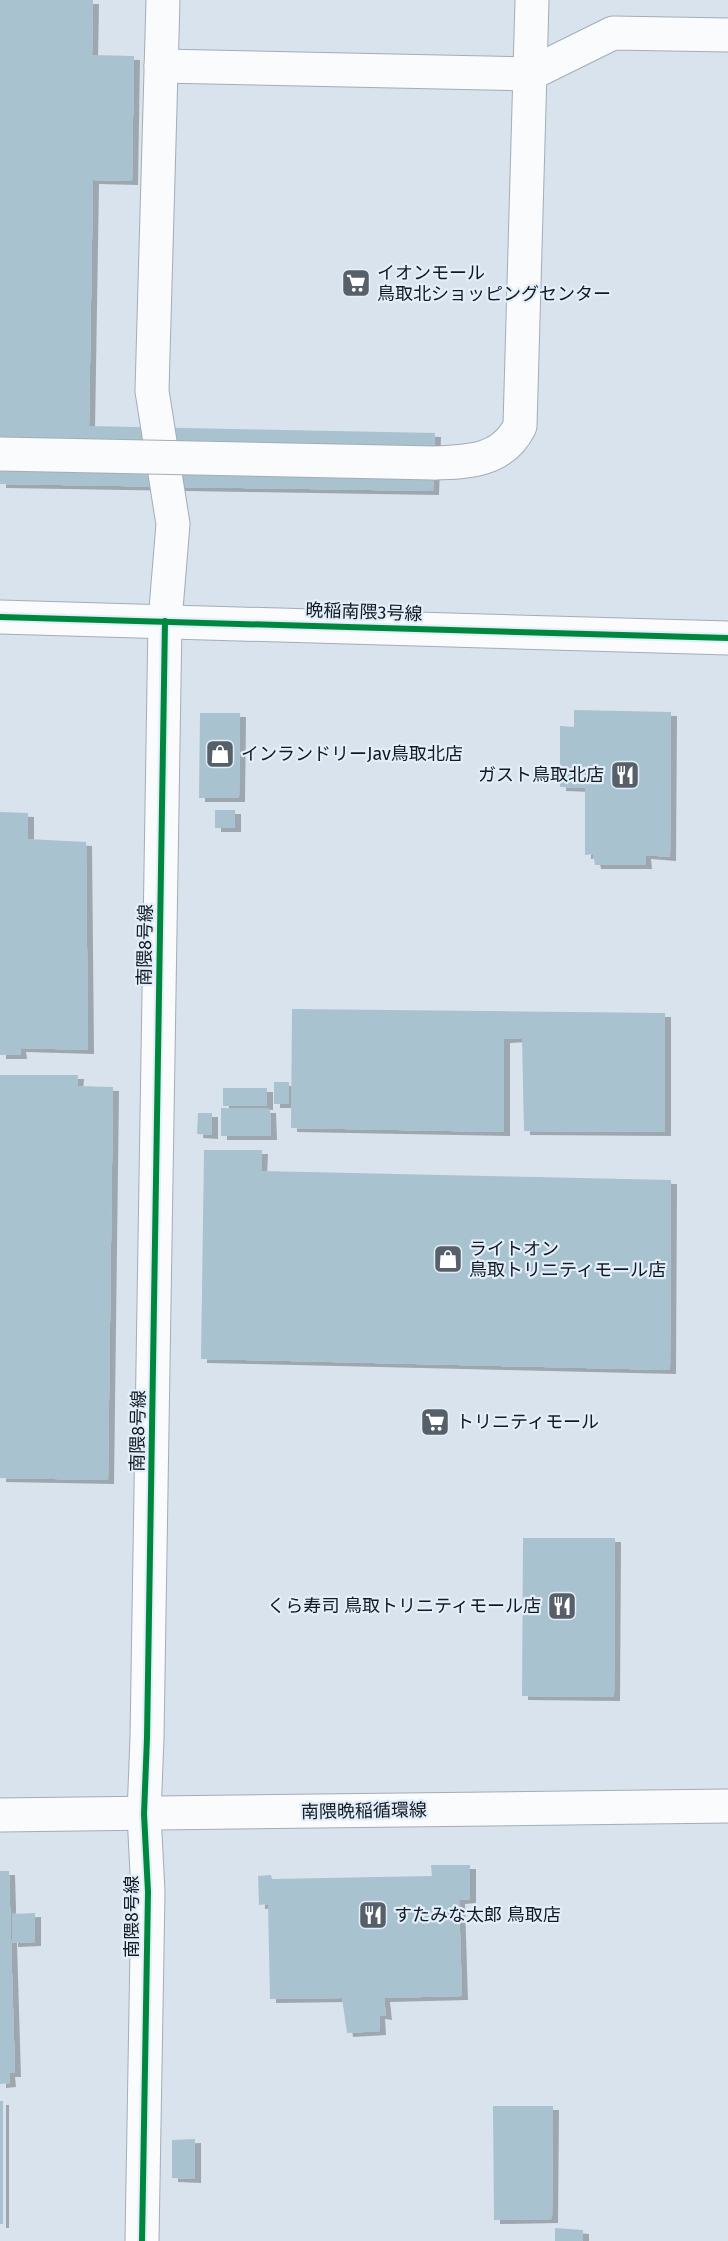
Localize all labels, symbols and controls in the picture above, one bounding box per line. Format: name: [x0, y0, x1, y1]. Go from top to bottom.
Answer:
place label: イオンモール 鳥取北ショッピングセンター: [377, 262, 611, 305]
supermarket icon: イオンモール 鳥取北ショッピングセンター: [340, 267, 372, 299]
street label: 晩稲南隈3号線: [305, 599, 423, 625]
shop icon: インランドリーJav鳥取北店: [204, 738, 236, 770]
place label: インランドリーJav鳥取北店: [241, 743, 463, 765]
restaurant icon: ガスト鳥取北店: [609, 759, 641, 791]
place label: ガスト鳥取北店: [478, 764, 604, 786]
street label: 南隈8号線: [133, 904, 157, 986]
place label: ライトオン 鳥取トリニティモール店: [469, 1238, 666, 1281]
shop icon: ライトオン 鳥取トリニティモール店: [432, 1243, 464, 1275]
street label: 南隈8号線: [126, 1390, 150, 1472]
supermarket icon: トリニティモール: [419, 1406, 451, 1438]
place label: トリニティモール: [456, 1411, 599, 1433]
restaurant icon: くら寿司 鳥取トリニティモール店: [546, 1590, 578, 1622]
place label: くら寿司 鳥取トリニティモール店: [267, 1595, 541, 1617]
street label: 南隈晩稲循環線: [301, 1799, 427, 1823]
street label: 南隈8号線: [121, 1876, 143, 1958]
restaurant icon: すたみな太郎 鳥取店: [357, 1899, 389, 1931]
place label: すたみな太郎 鳥取店: [394, 1904, 561, 1926]

